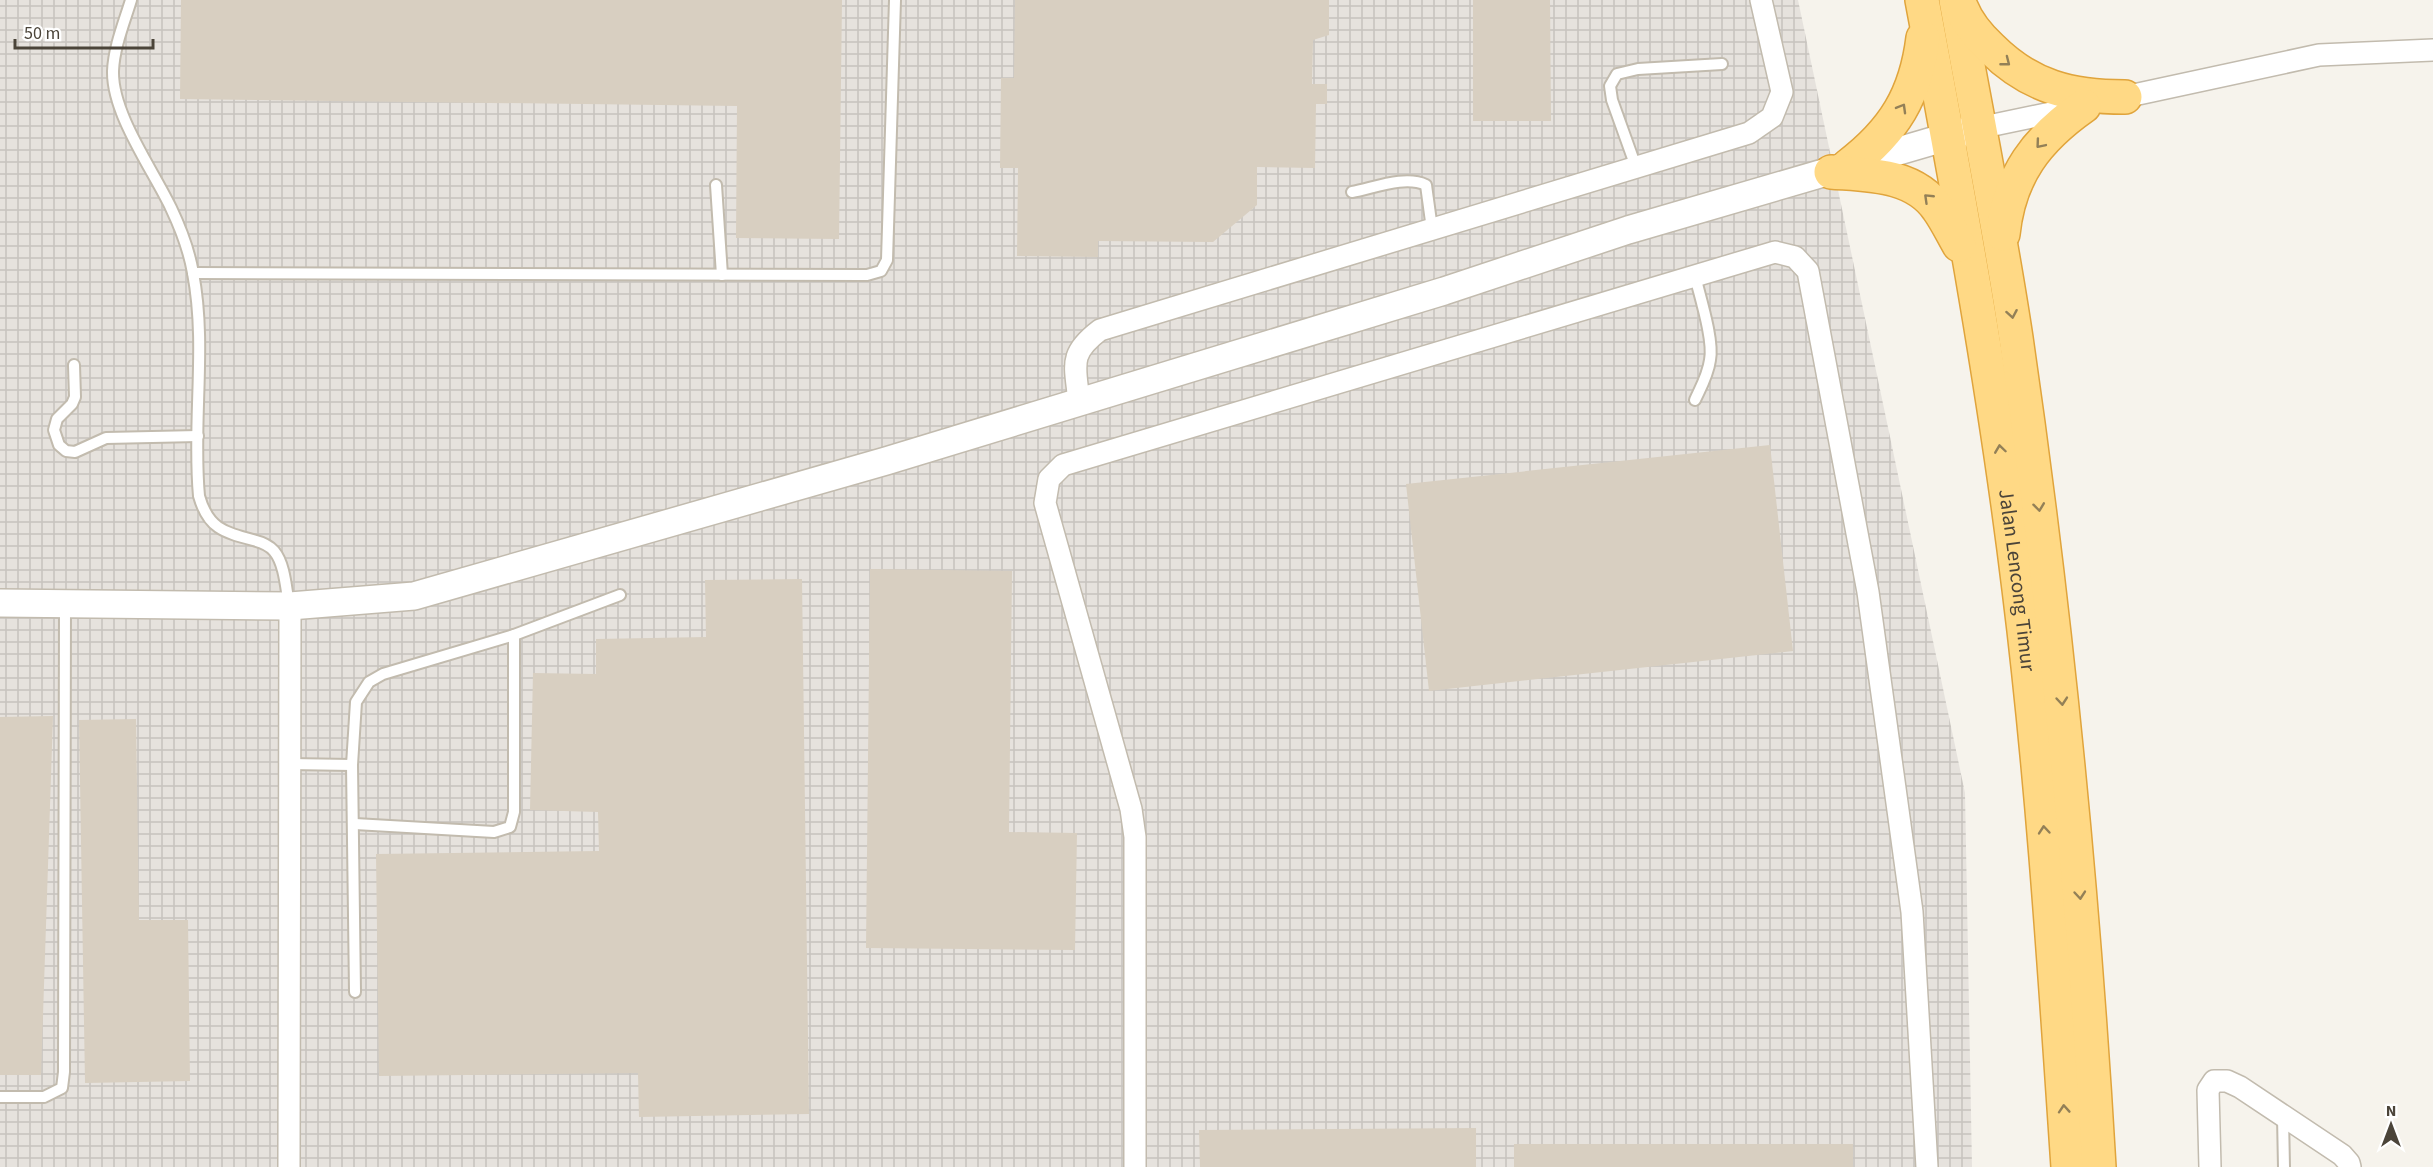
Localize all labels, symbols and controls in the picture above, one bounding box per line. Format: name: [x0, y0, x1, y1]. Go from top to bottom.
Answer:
scale bar: [15, 12, 153, 50]
text: 50 m: [24, 21, 60, 46]
one-way arrow: [1999, 55, 2010, 66]
one-way arrow: [1895, 104, 1906, 115]
one-way arrow: [2036, 137, 2047, 148]
one-way arrow: [1925, 195, 1936, 206]
one-way arrow: [2005, 309, 2017, 319]
one-way arrow: [1995, 444, 2007, 454]
street label: Jalan Lencong Timur: [1991, 487, 2044, 674]
one-way arrow: [2032, 502, 2045, 512]
one-way arrow: [2055, 696, 2068, 705]
one-way arrow: [2038, 826, 2051, 835]
one-way arrow: [2073, 890, 2086, 899]
north arrow: [2361, 1095, 2421, 1155]
text: N: [2386, 1100, 2396, 1122]
one-way arrow: [2058, 1104, 2071, 1113]

